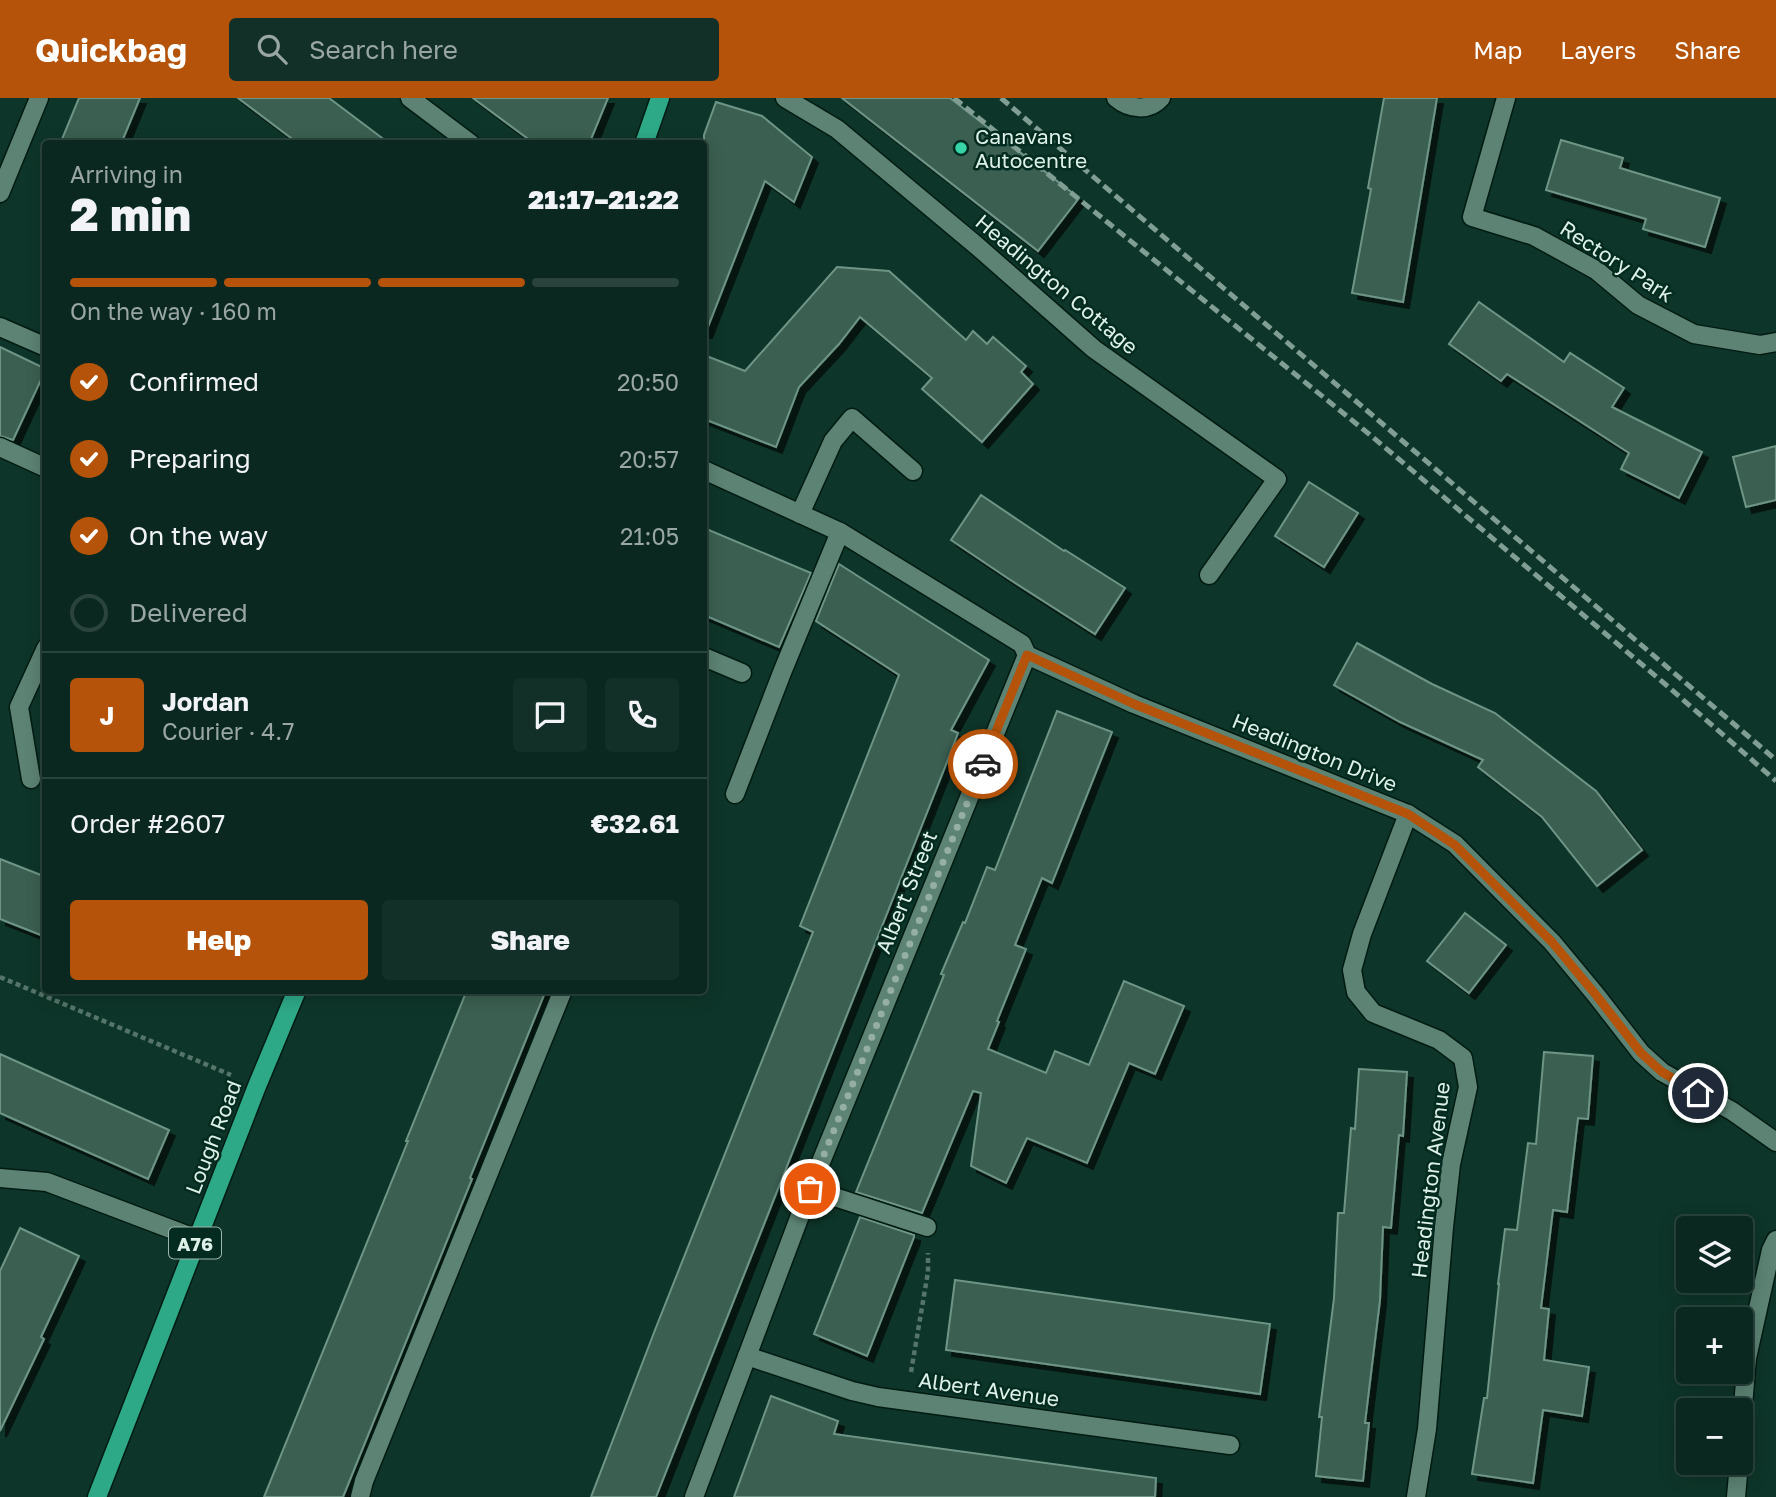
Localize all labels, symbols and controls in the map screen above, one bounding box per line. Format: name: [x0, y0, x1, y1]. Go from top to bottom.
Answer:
search box: [229, 18, 719, 81]
text: Quickbag: [35, 30, 187, 69]
icon: search: [253, 30, 291, 68]
text: Search here: [309, 34, 458, 65]
text: Map: [1473, 35, 1522, 64]
text: Layers: [1560, 35, 1636, 64]
text: Share: [1674, 35, 1741, 64]
place label: Canavans Autocentre: [975, 123, 1087, 173]
marker: Canavans Autocentre: [953, 140, 969, 156]
text: Arriving in: [70, 160, 183, 188]
text: 21:17–21:22: [528, 184, 679, 215]
text: 2 min: [70, 186, 191, 241]
street label: Headington Cottage: [971, 208, 1143, 360]
street label: Rectory Park: [1555, 215, 1679, 307]
text: On the way · 160 m: [70, 297, 277, 325]
icon: check: [70, 363, 108, 401]
text: Confirmed: [129, 366, 259, 397]
text: 20:50: [617, 368, 679, 396]
icon: check: [70, 440, 108, 478]
text: Preparing: [129, 443, 251, 474]
text: 20:57: [619, 445, 679, 473]
icon: check: [70, 517, 108, 555]
text: On the way: [129, 520, 268, 551]
text: 21:05: [620, 522, 679, 550]
text: Delivered: [129, 597, 248, 628]
button: chat: [513, 678, 587, 752]
button: phone: [605, 678, 679, 752]
text: Jordan: [162, 686, 249, 717]
text: J: [100, 700, 114, 731]
street label: Headington Drive: [1229, 707, 1401, 797]
text: Courier · 4.7: [162, 717, 294, 745]
courier: [948, 729, 1018, 799]
icon: car: [964, 745, 1002, 783]
text: Order #2607: [70, 808, 225, 839]
text: €32.61: [591, 808, 679, 839]
street label: Albert Street: [870, 827, 942, 957]
button: Help: [70, 900, 368, 980]
button: Share: [382, 900, 679, 980]
pin: [1668, 1063, 1728, 1123]
icon: home: [1679, 1074, 1717, 1112]
street label: Lough Road: [179, 1077, 247, 1197]
street label: Headington Avenue: [1405, 1080, 1455, 1280]
pin: [780, 1159, 840, 1219]
icon: bag: [791, 1170, 829, 1208]
map controls: [1676, 1216, 1753, 1475]
button: layers: [1676, 1216, 1753, 1293]
road number: A76: [169, 1228, 221, 1259]
button: +: [1676, 1307, 1753, 1384]
street label: Albert Avenue: [917, 1366, 1061, 1412]
button: −: [1676, 1398, 1753, 1475]

